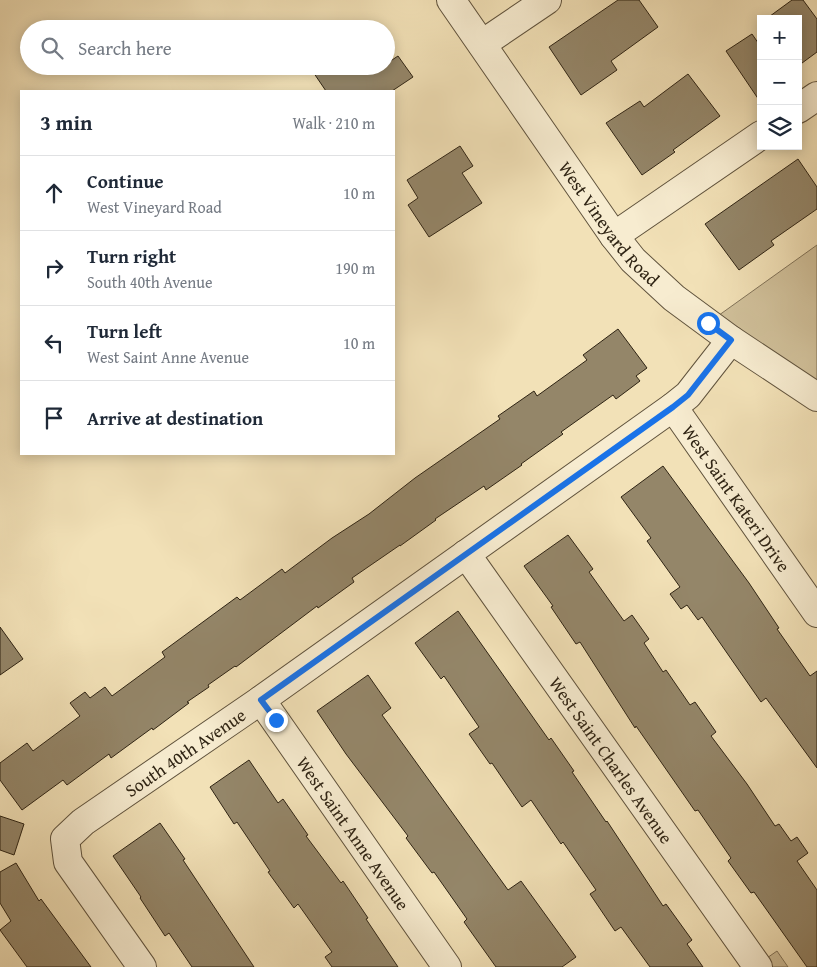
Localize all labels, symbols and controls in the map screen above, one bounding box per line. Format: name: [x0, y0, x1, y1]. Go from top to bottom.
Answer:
map controls: [757, 15, 802, 150]
button: +: [757, 15, 802, 60]
search box: [20, 20, 395, 75]
icon: search: [38, 34, 66, 62]
text: Search here: [78, 34, 172, 62]
button: −: [757, 60, 802, 105]
button: layers: [757, 105, 802, 150]
text: 3 min: [40, 107, 92, 138]
text: Walk · 210 m: [292, 111, 375, 135]
street label: West Vineyard Road: [553, 155, 666, 292]
text: Continue: [87, 167, 164, 195]
icon: ahead: [40, 179, 68, 207]
text: 10 m: [343, 181, 375, 205]
text: West Vineyard Road: [87, 195, 222, 219]
text: Turn right: [87, 242, 176, 270]
icon: right: [40, 254, 68, 282]
text: 190 m: [335, 256, 375, 280]
text: South 40th Avenue: [87, 270, 213, 294]
route start: [697, 312, 720, 335]
text: Turn left: [87, 317, 162, 345]
icon: left: [40, 329, 68, 357]
text: 10 m: [343, 331, 375, 355]
text: West Saint Anne Avenue: [87, 345, 249, 369]
icon: arrive: [40, 404, 68, 432]
text: Arrive at destination: [87, 404, 263, 432]
street label: West Saint Kateri Drive: [676, 419, 798, 577]
street label: West Saint Charles Avenue: [543, 671, 680, 849]
street label: South 40th Avenue: [119, 701, 251, 803]
route end: [265, 709, 288, 732]
street label: West Saint Anne Avenue: [290, 750, 417, 915]

